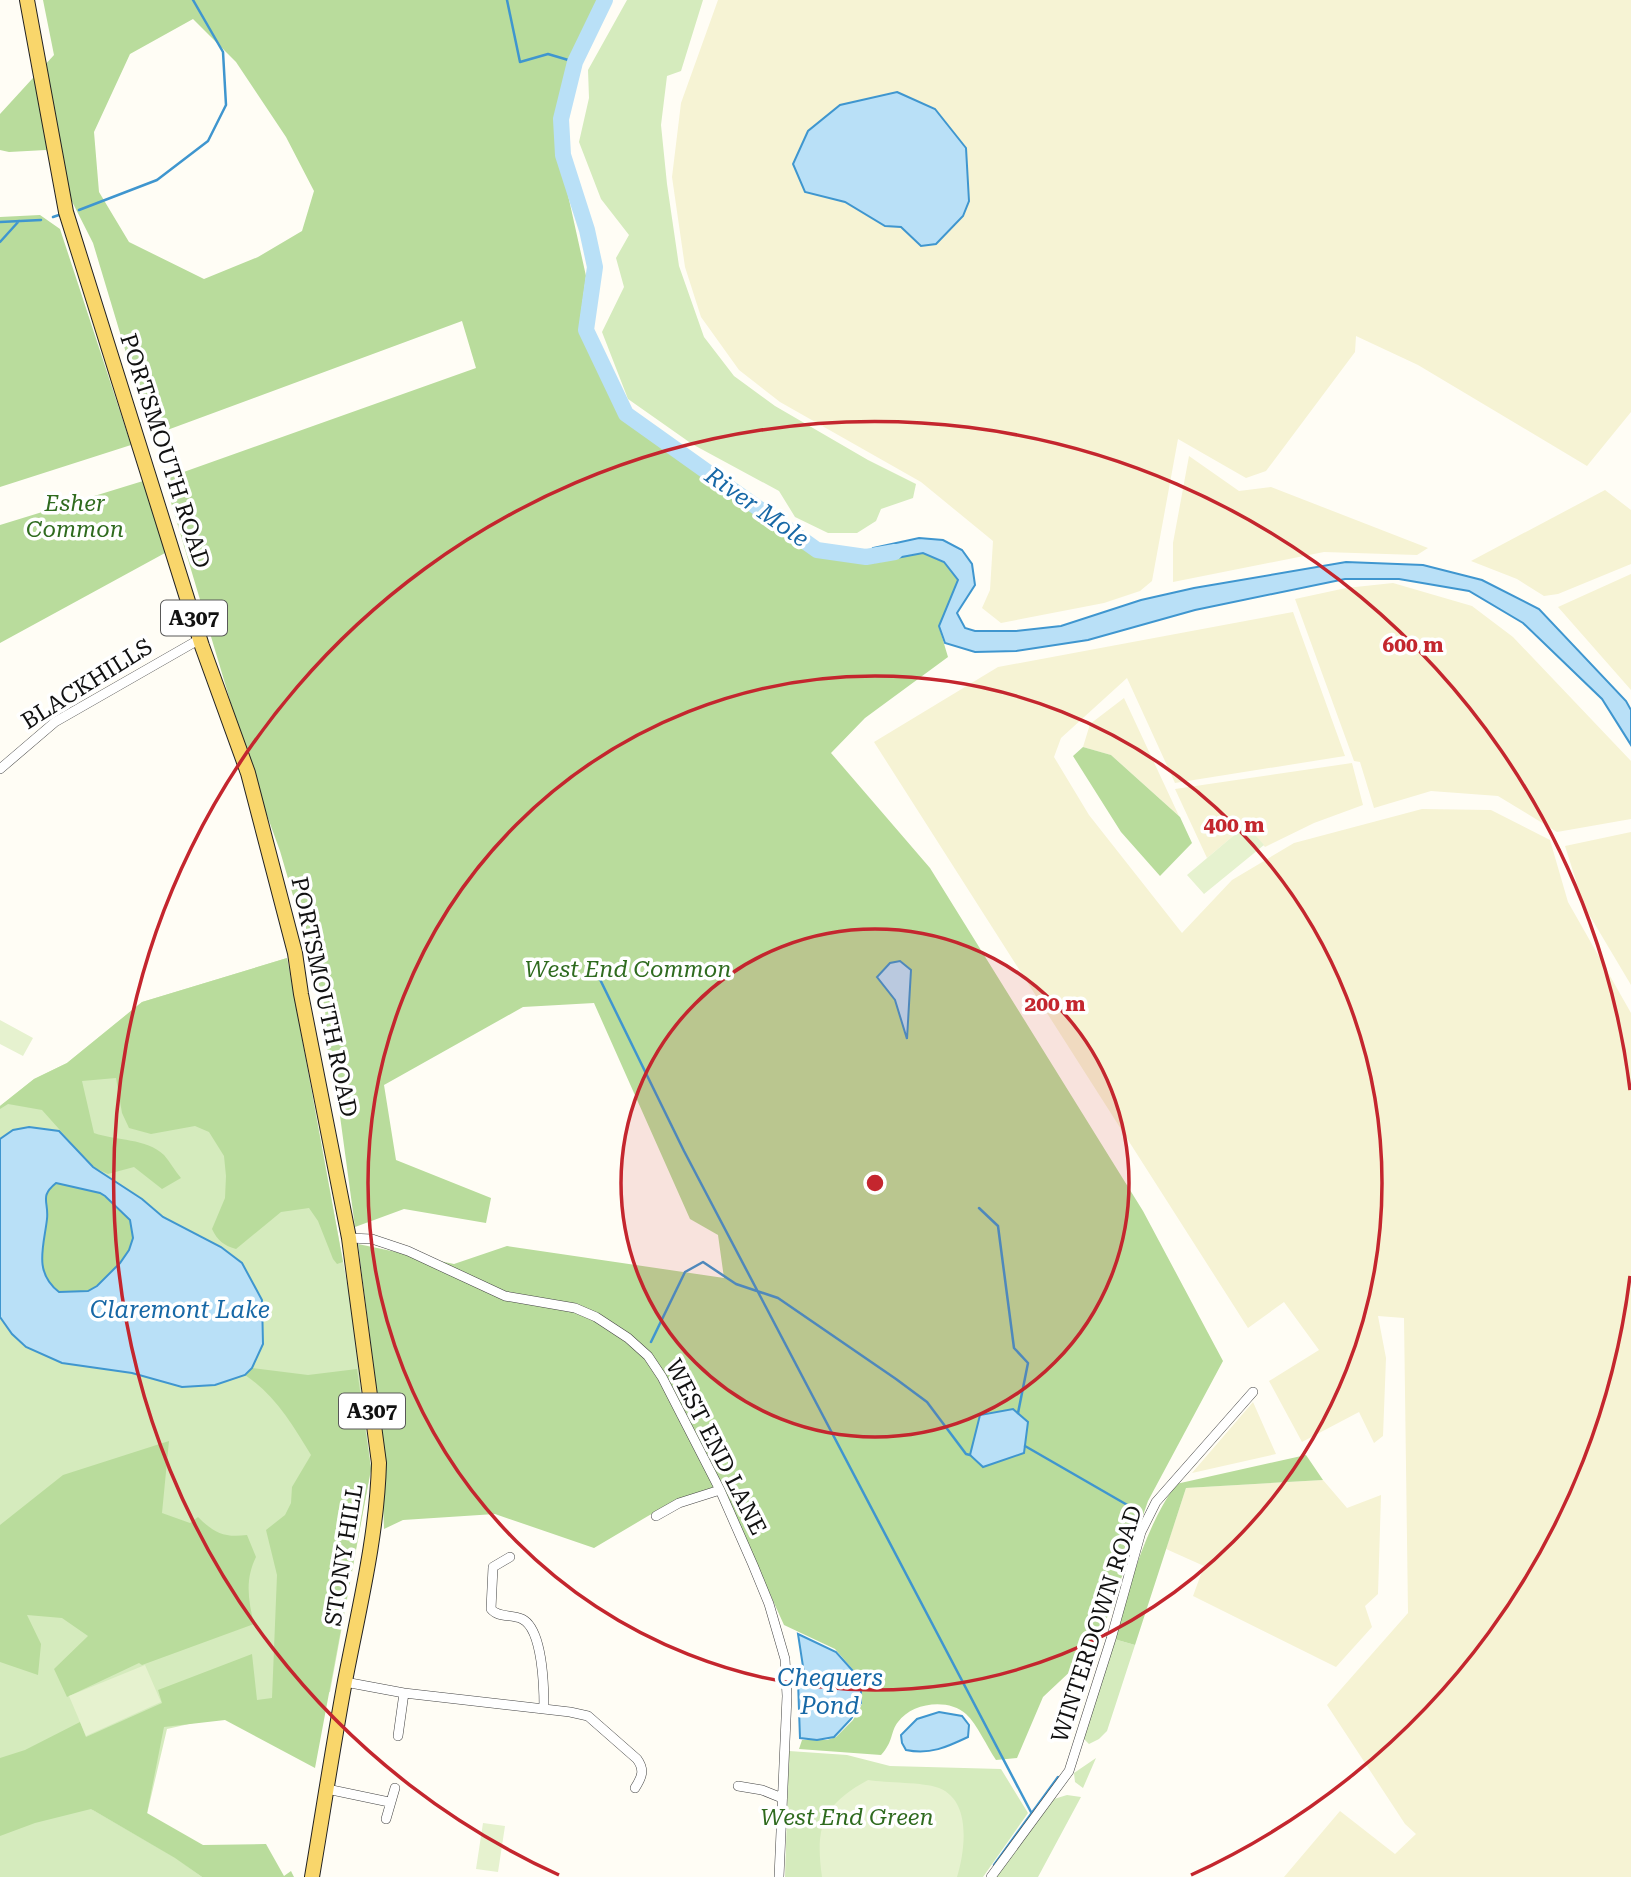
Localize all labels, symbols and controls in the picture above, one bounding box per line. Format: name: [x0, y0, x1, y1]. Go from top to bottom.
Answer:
street label: PORTSMOUTH ROAD: [114, 330, 216, 572]
water label: River Mole: [699, 461, 814, 553]
park label: Esher Common: [26, 490, 124, 543]
road number: A307: [161, 600, 227, 636]
street label: BLACKHILLS: [17, 633, 157, 735]
text: 600 m: [1383, 633, 1443, 657]
text: 400 m: [1204, 813, 1264, 837]
street label: PORTSMOUTH ROAD: [285, 874, 363, 1120]
park label: West End Common: [525, 956, 731, 983]
text: 200 m: [1025, 992, 1085, 1016]
centre of rings: [863, 1171, 887, 1195]
water label: Claremont Lake: [90, 1296, 270, 1324]
street label: WEST END LANE: [660, 1355, 772, 1539]
road number: A307: [339, 1394, 405, 1428]
street label: STONY HILL: [319, 1482, 369, 1628]
street label: WINTERDOWN ROAD: [1046, 1502, 1148, 1746]
water label: Chequers Pond: [777, 1664, 883, 1720]
park label: West End Green: [760, 1804, 934, 1831]

